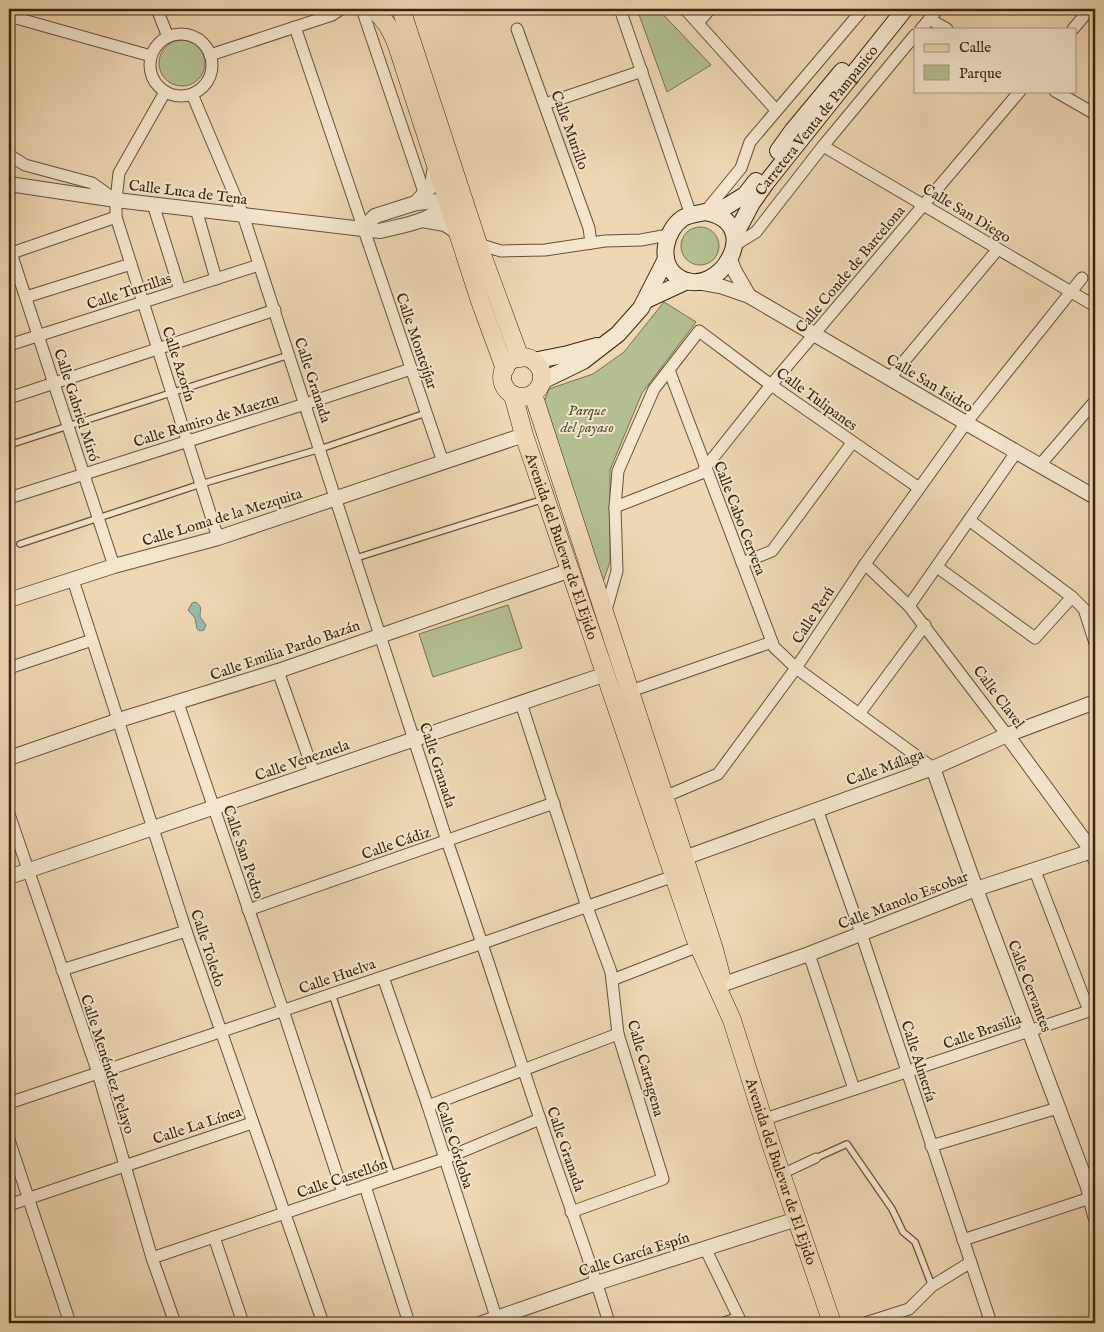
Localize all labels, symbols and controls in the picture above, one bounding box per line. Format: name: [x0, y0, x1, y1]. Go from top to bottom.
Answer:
legend: [914, 28, 1076, 92]
text: Calle: [959, 38, 991, 57]
street label: Carretera Venta de Pampanico: [751, 41, 882, 200]
text: Parque: [959, 64, 1002, 83]
street label: Calle Murillo: [546, 88, 593, 172]
street label: Calle Luca de Tena: [128, 176, 249, 209]
street label: Calle San Diego: [919, 180, 1014, 247]
street label: Calle Conde de Barcelona: [792, 201, 910, 337]
street label: Calle Turrillas: [84, 269, 174, 314]
street label: Calle Montejíjar: [391, 291, 442, 392]
street label: Calle Azorín: [157, 324, 200, 404]
street label: Calle Granada: [290, 335, 335, 426]
street label: Calle Gabriel Miró: [49, 346, 104, 464]
street label: Calle San Isidro: [883, 350, 977, 417]
street label: Calle Tulipanes: [772, 364, 861, 435]
street label: Calle Ramiro de Maeztu: [131, 389, 281, 452]
park label: Parque del payaso: [559, 401, 614, 437]
street label: Avenida del Bulevar de El Ejido: [521, 450, 602, 642]
street label: Calle Cabo Cervera: [709, 458, 770, 578]
street label: Calle Loma de la Mezquita: [140, 484, 305, 551]
street label: Calle Perú: [788, 583, 839, 647]
street label: Calle Emilia Pardo Bazán: [208, 616, 363, 685]
street label: Calle Clavel: [969, 662, 1029, 733]
street label: Calle Granada: [415, 720, 460, 811]
street label: Calle Venezuela: [252, 735, 352, 785]
street label: Calle Málaga: [844, 744, 927, 790]
street label: Calle San Pedro: [219, 803, 268, 902]
street label: Calle Cádiz: [359, 823, 433, 864]
street label: Calle Manolo Escobar: [835, 867, 971, 934]
street label: Calle Toledo: [186, 907, 229, 989]
street label: Calle Cervantes: [1003, 938, 1056, 1035]
street label: Calle Huelva: [296, 954, 378, 998]
street label: Calle Menéndez Pelayo: [76, 992, 139, 1136]
street label: Calle Brasilia: [941, 1009, 1024, 1054]
street label: Calle Cartagena: [623, 1018, 668, 1119]
street label: Calle Almería: [896, 1018, 941, 1105]
street label: Avenida del Bulevar de El Ejido: [741, 1075, 821, 1268]
street label: Calle Córdoba: [432, 1099, 478, 1192]
street label: Calle La Línea: [150, 1102, 244, 1149]
street label: Calle Granada: [542, 1104, 589, 1195]
street label: Calle Castellón: [295, 1154, 390, 1203]
street label: Calle García Espín: [576, 1228, 692, 1281]

